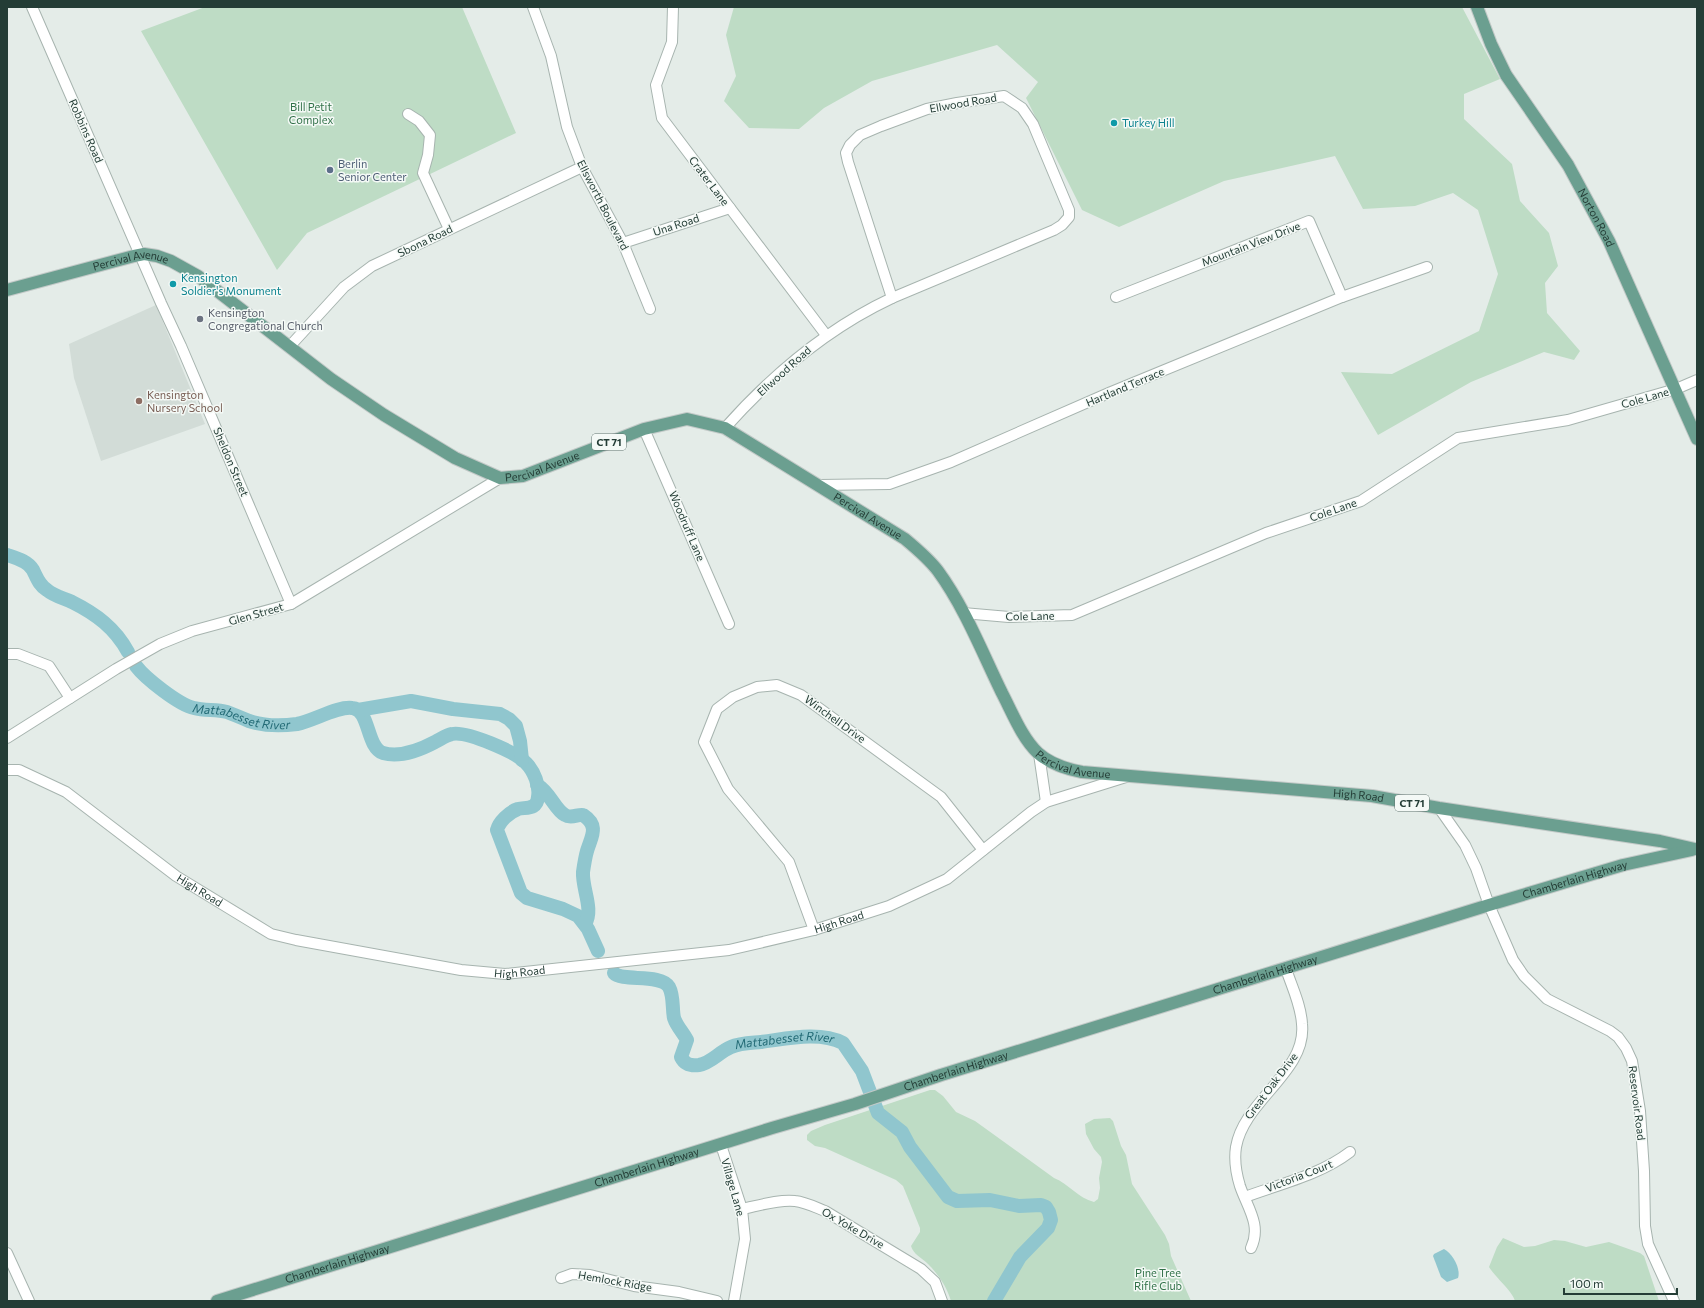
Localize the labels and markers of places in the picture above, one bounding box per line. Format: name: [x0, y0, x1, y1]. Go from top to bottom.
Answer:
place label: Turkey Hill: [1122, 116, 1175, 129]
marker: Turkey Hill: [1109, 118, 1119, 128]
place label: Berlin Senior Center: [338, 157, 407, 183]
marker: Berlin Senior Center: [325, 165, 335, 175]
place label: Kensington Soldier's Monument: [181, 271, 282, 297]
marker: Kensington Soldier's Monument: [168, 279, 178, 289]
place label: Kensington Congregational Church: [208, 306, 323, 332]
marker: Kensington Congregational Church: [195, 314, 205, 324]
place label: Kensington Nursery School: [147, 388, 223, 414]
marker: Kensington Nursery School: [134, 396, 144, 406]

